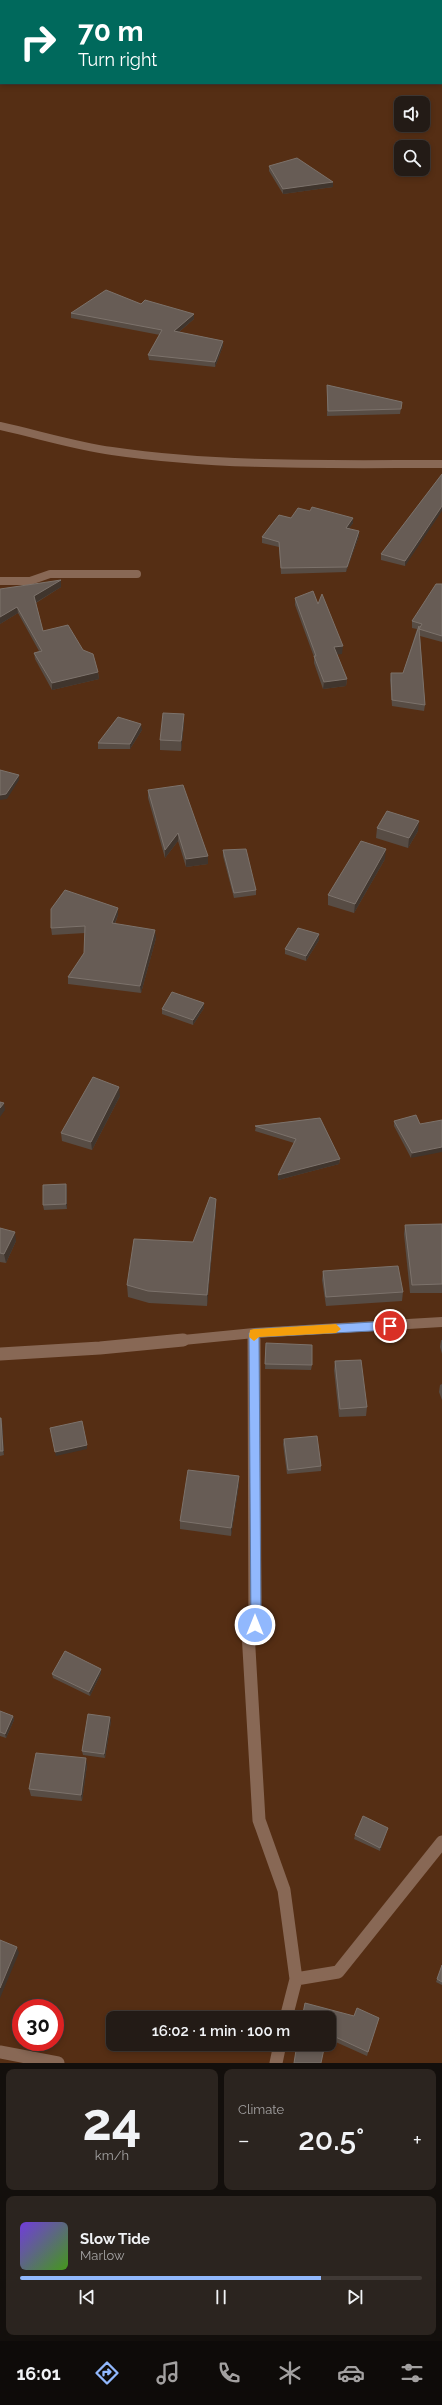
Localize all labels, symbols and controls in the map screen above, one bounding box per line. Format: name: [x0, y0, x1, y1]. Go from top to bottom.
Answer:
text: 70 m: [78, 15, 144, 48]
icon: right: [12, 16, 64, 68]
text: Turn right: [78, 49, 157, 70]
map controls: [394, 96, 430, 176]
button: sound: [394, 96, 430, 132]
button: search: [394, 140, 430, 176]
pin: [373, 1309, 407, 1343]
icon: arrive: [379, 1315, 401, 1337]
position arrow: [234, 1604, 276, 1646]
speed limit sign: 30: [12, 1999, 64, 2051]
text: 16:02 · 1 min · 100 m: [152, 2022, 290, 2040]
text: 24: [82, 2091, 142, 2152]
text: Climate: [238, 2102, 284, 2117]
text: 20.5°: [298, 2122, 364, 2157]
text: −: [238, 2127, 250, 2153]
text: +: [413, 2127, 422, 2153]
text: km/h: [95, 2148, 129, 2163]
text: Slow Tide: [80, 2230, 150, 2248]
text: Marlow: [80, 2248, 125, 2263]
icon: previous: [76, 2286, 98, 2308]
icon: pause: [210, 2286, 232, 2308]
icon: next: [344, 2286, 366, 2308]
icon: directions: [93, 2359, 121, 2387]
icon: music: [154, 2359, 182, 2387]
icon: phone: [215, 2359, 243, 2387]
icon: climate: [276, 2359, 304, 2387]
icon: car: [337, 2359, 365, 2387]
icon: filters: [398, 2359, 426, 2387]
text: 16:01: [16, 2363, 61, 2384]

